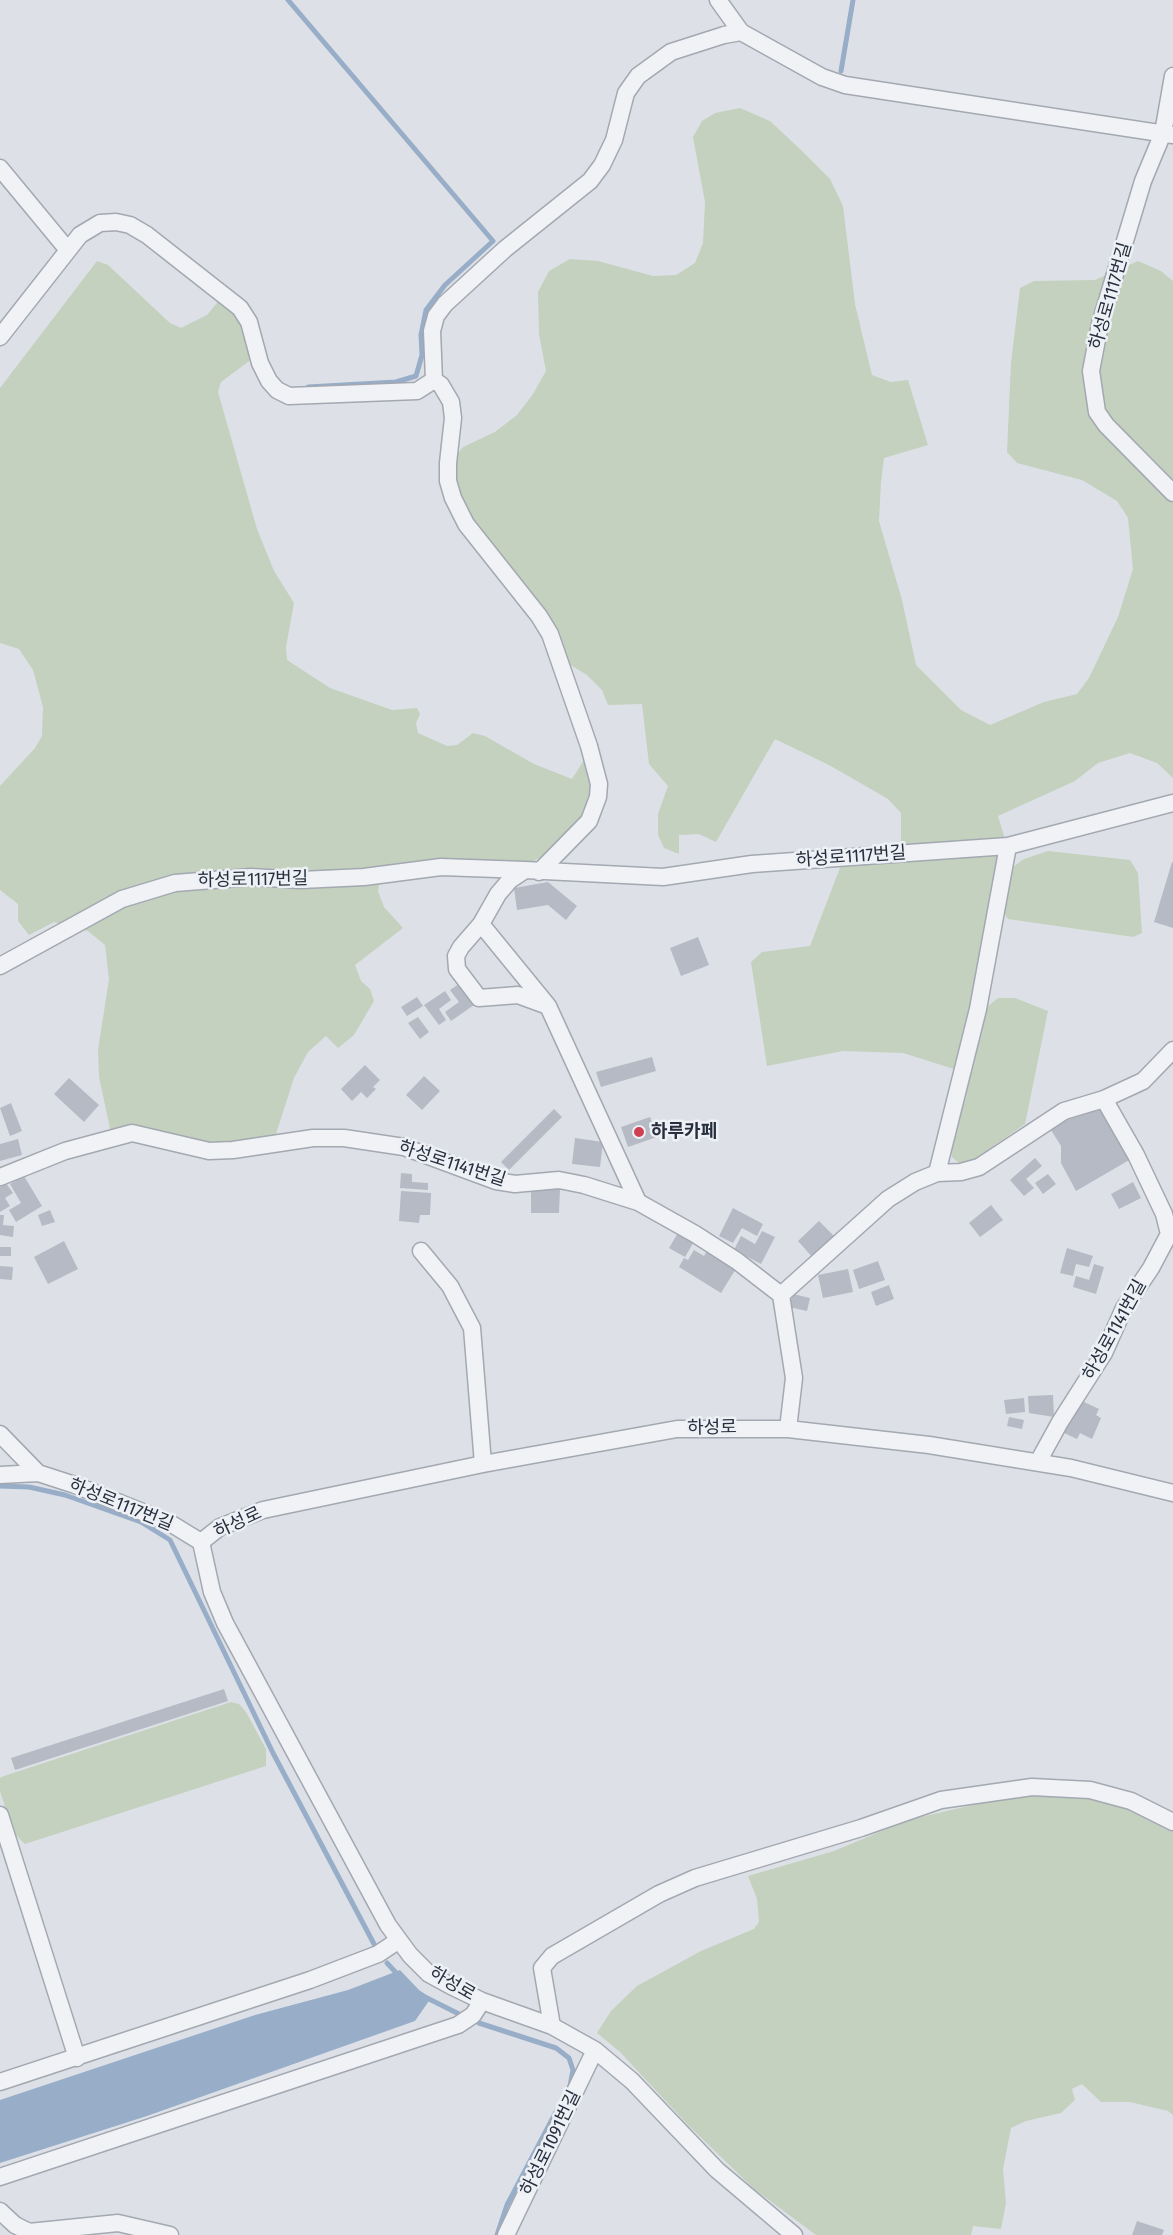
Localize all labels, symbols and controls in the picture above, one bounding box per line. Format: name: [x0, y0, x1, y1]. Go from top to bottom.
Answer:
street label: 하성로1117번길: [1085, 240, 1137, 352]
street label: 하성로1117번길: [795, 842, 907, 872]
street label: 하성로1117번길: [197, 868, 309, 892]
place label: 하루카페: [651, 1121, 717, 1143]
marker: 하루카페: [632, 1125, 646, 1139]
street label: 하성로1141번길: [396, 1137, 508, 1191]
street label: 하성로1141번길: [1079, 1276, 1151, 1384]
street label: 하성로: [687, 1417, 737, 1439]
street label: 하성로1117번길: [66, 1474, 176, 1536]
street label: 하성로: [211, 1503, 265, 1543]
street label: 하성로: [425, 1962, 479, 2006]
street label: 하성로1091번길: [516, 2087, 586, 2199]

